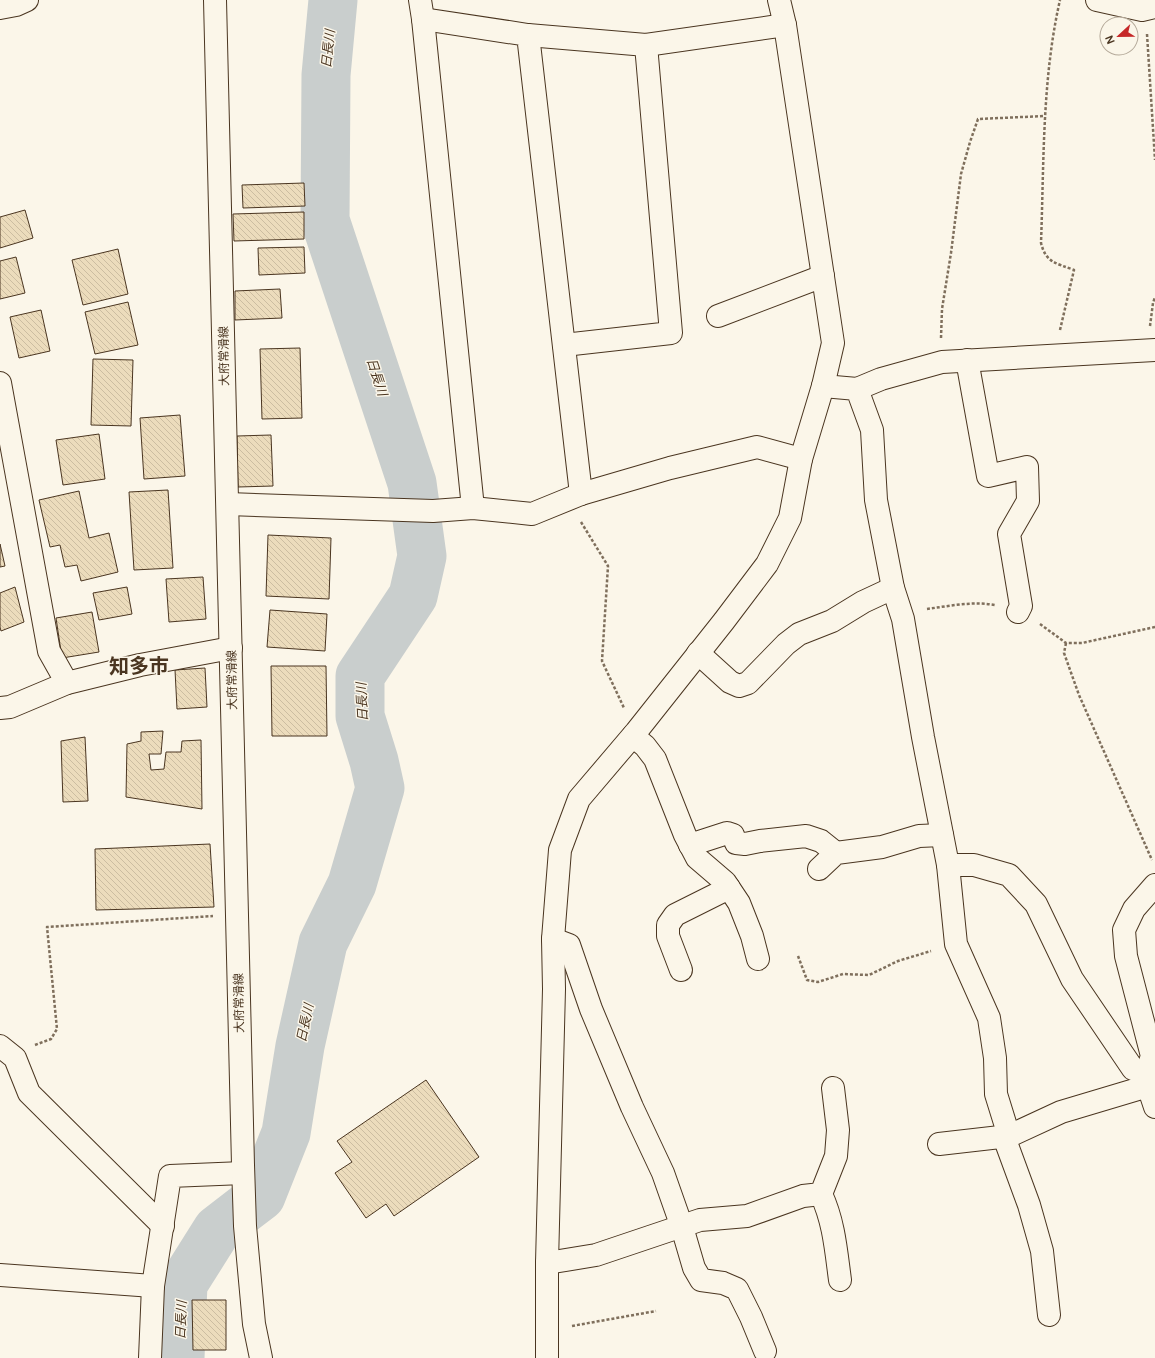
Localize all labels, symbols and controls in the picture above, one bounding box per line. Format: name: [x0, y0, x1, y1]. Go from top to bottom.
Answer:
north arrow: [1099, 16, 1139, 56]
water label: 日長川: [318, 27, 339, 69]
text: N: [1102, 33, 1118, 46]
street label: 大府常滑線: [215, 326, 233, 386]
water label: 日長川: [363, 356, 392, 400]
street label: 大府常滑線: [223, 650, 241, 710]
district label: 知多市: [109, 653, 169, 679]
water label: 日長川: [352, 680, 372, 722]
street label: 大府常滑線: [230, 973, 248, 1033]
water label: 日長川: [293, 1000, 318, 1044]
water label: 日長川: [172, 1298, 190, 1340]

